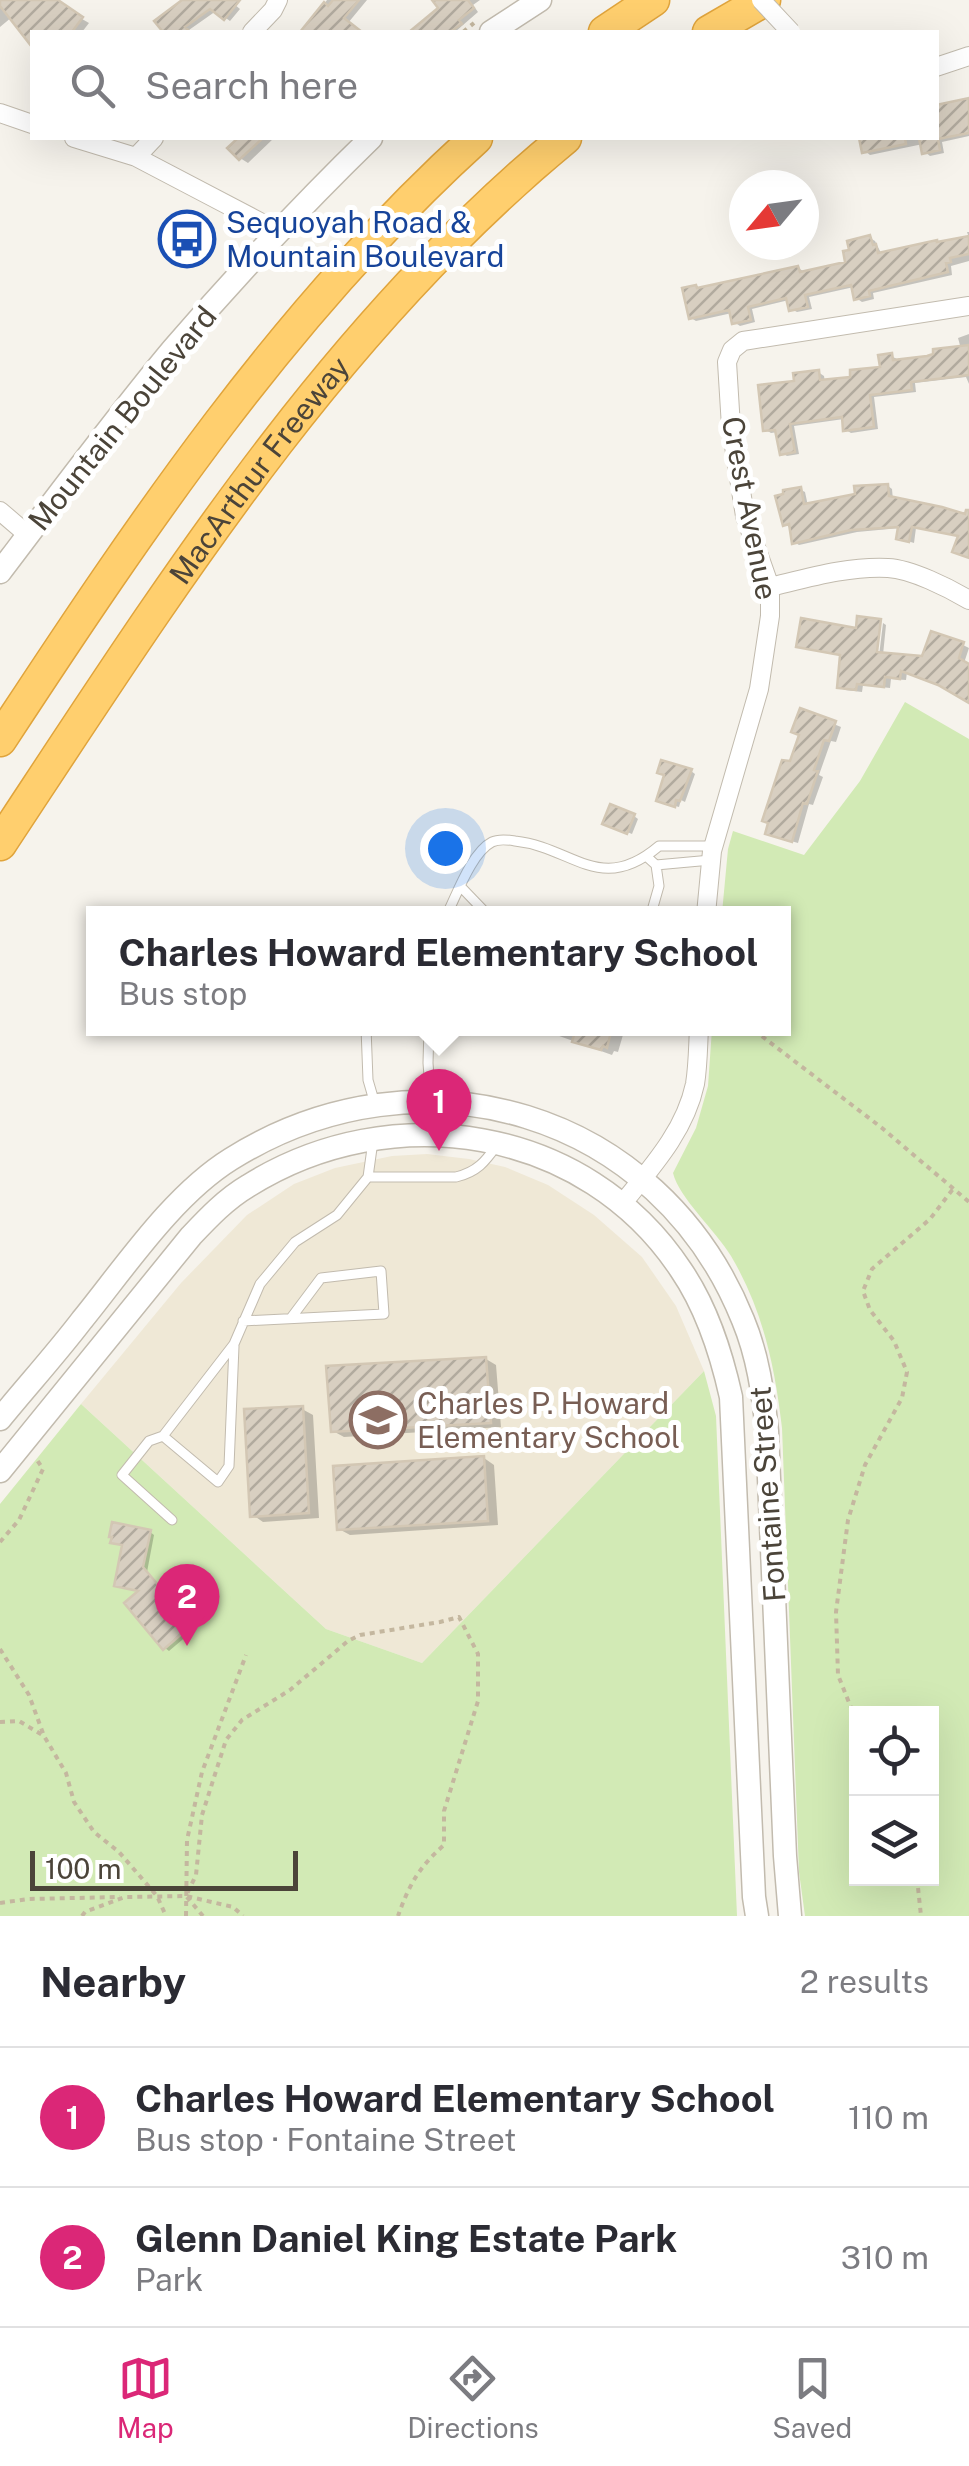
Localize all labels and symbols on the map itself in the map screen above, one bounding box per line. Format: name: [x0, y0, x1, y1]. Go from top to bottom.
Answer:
north arrow: [729, 170, 819, 260]
place label: Sequoyah Road & Mountain Boulevard: [226, 204, 504, 274]
bus stop icon: Sequoyah Road & Mountain Boulevard: [157, 209, 217, 269]
street label: Mountain Boulevard: [20, 298, 224, 538]
street label: MacArthur Freeway: [161, 349, 357, 591]
street label: Crest Avenue: [715, 413, 785, 603]
your location: [420, 823, 471, 874]
pin: 1: [406, 1068, 472, 1151]
place label: Charles P. Howard Elementary School: [417, 1385, 680, 1455]
street label: Fontaine Street: [742, 1385, 792, 1603]
school or university icon: Charles P. Howard Elementary School: [348, 1390, 408, 1450]
pin: 2: [154, 1564, 220, 1646]
scale bar: [30, 1846, 298, 1890]

